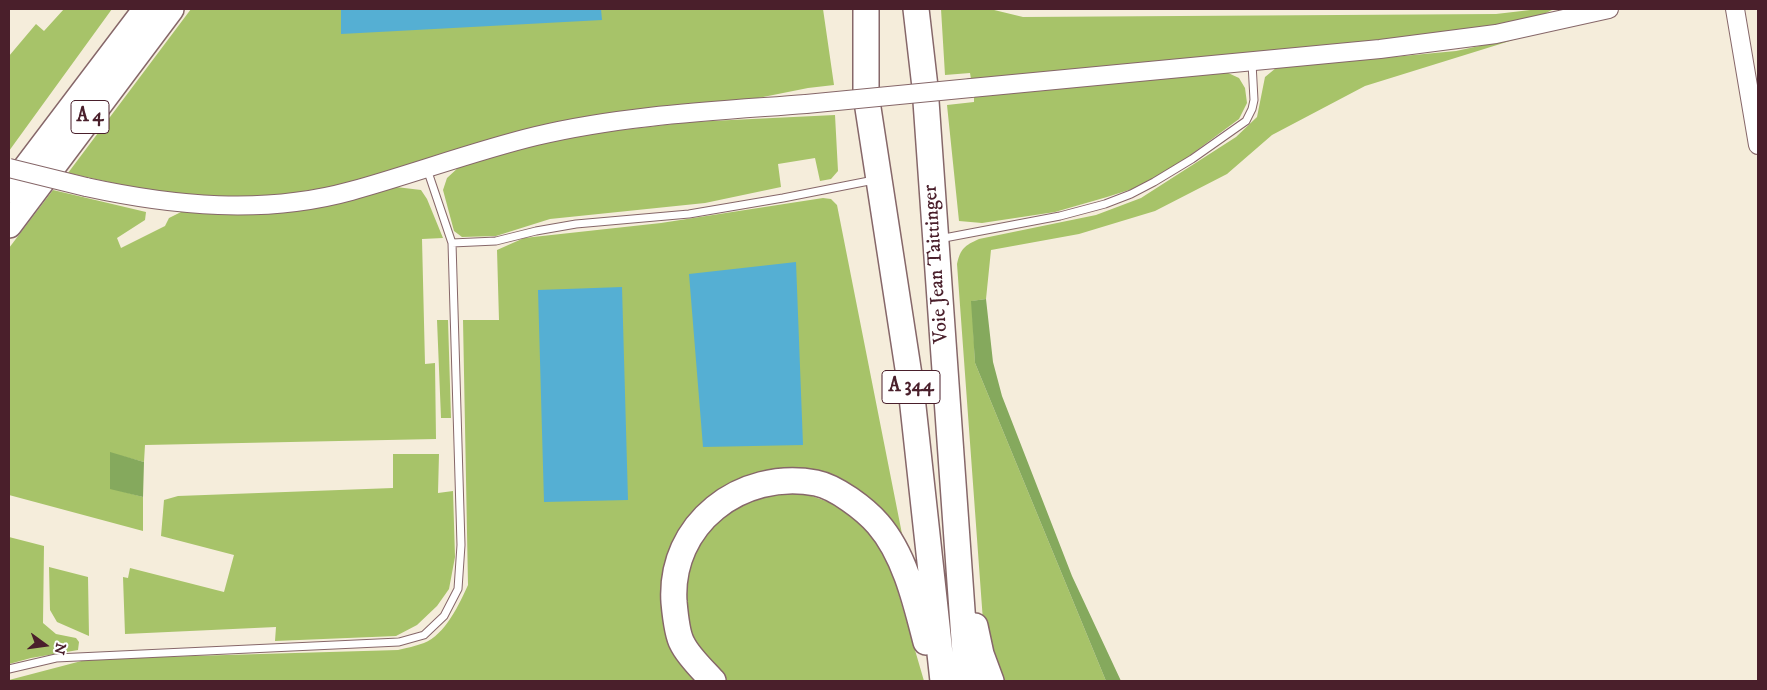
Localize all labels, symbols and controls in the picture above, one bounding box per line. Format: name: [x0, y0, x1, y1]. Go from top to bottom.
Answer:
road number: A 4: [71, 100, 109, 134]
street label: Voie Jean Taittinger: [919, 184, 955, 344]
road number: A 344: [882, 371, 940, 404]
north arrow: [20, 620, 70, 670]
text: N: [49, 641, 70, 656]

